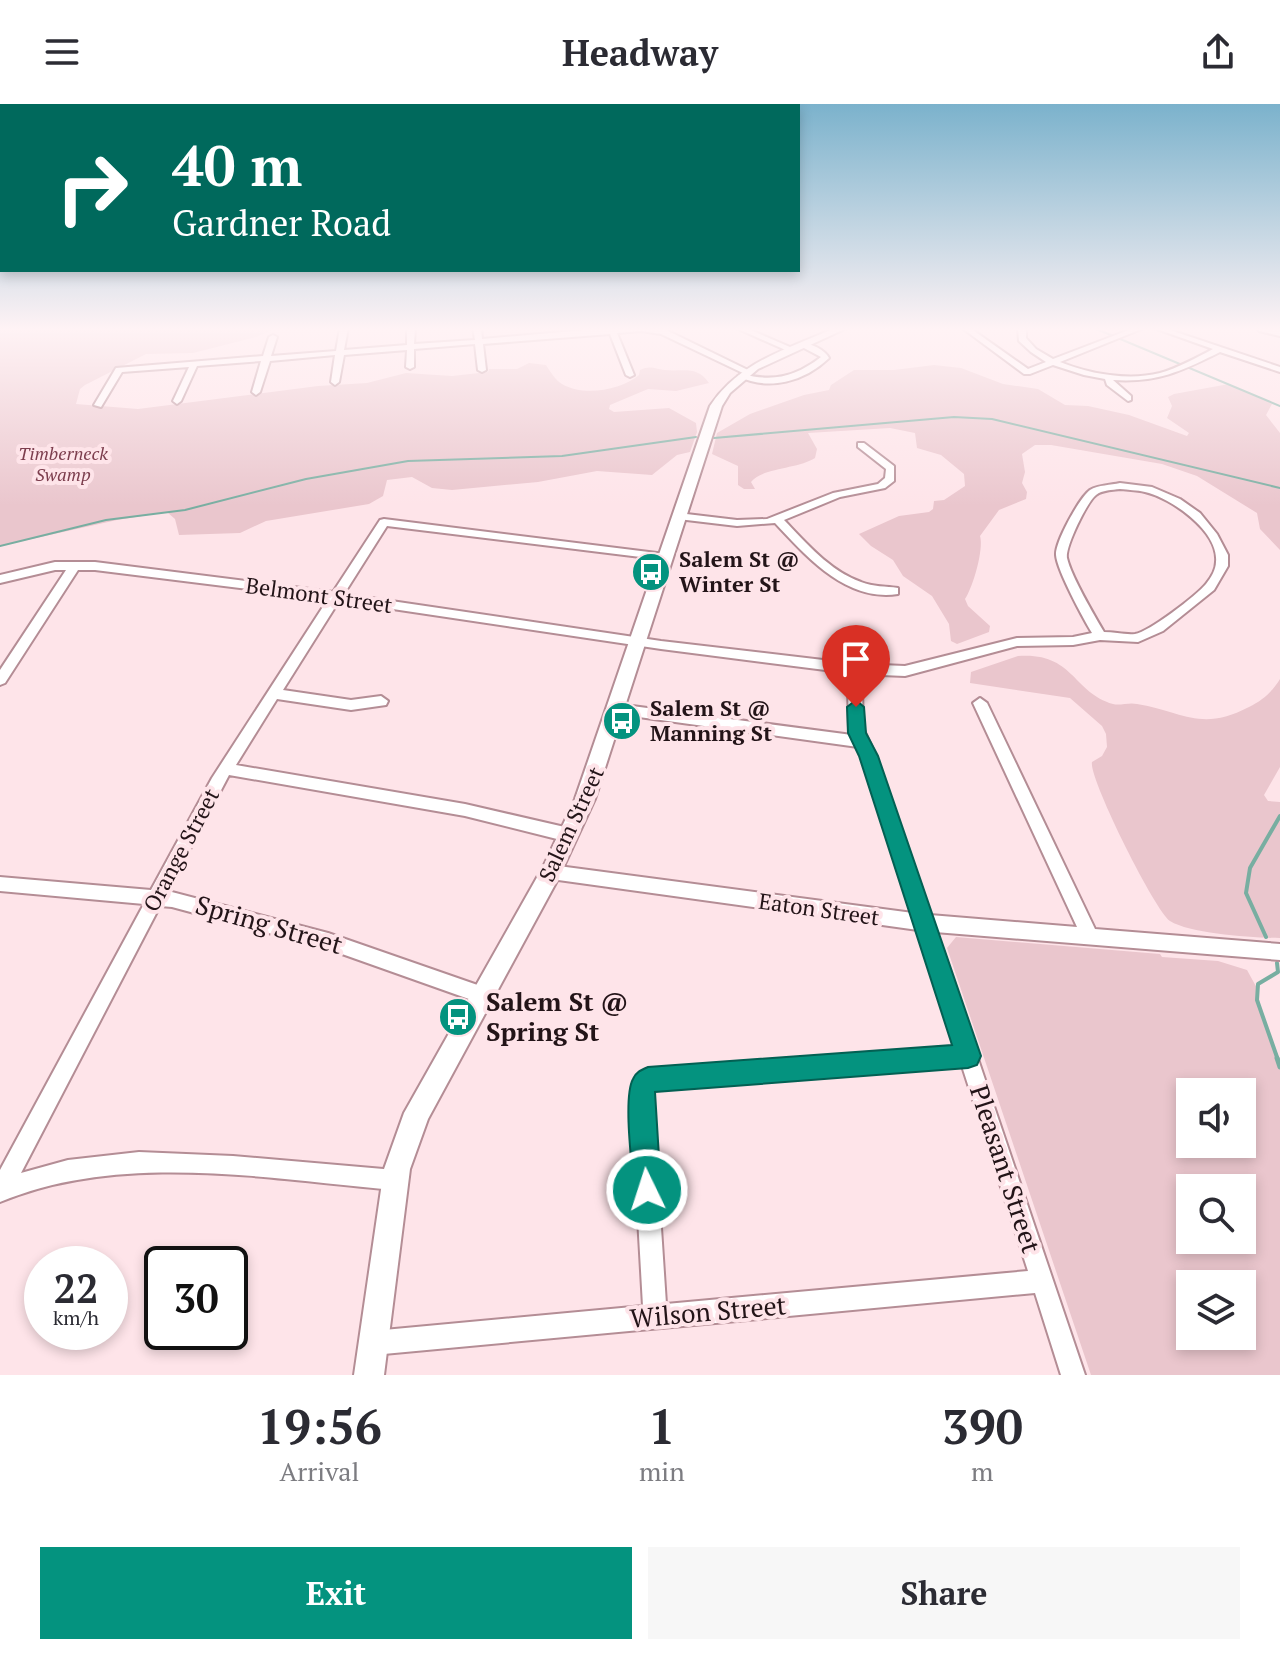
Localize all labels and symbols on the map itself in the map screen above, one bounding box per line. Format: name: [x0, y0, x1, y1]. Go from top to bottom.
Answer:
park label: Timberneck Swamp: [18, 441, 108, 486]
place label: Salem St @ Winter St: [679, 544, 799, 598]
bus stop icon: Salem St @ Winter St: [630, 551, 672, 593]
street label: Belmont Street: [244, 570, 394, 619]
pin: [822, 625, 890, 707]
place label: Salem St @ Manning St: [650, 693, 772, 747]
bus stop icon: Salem St @ Manning St: [601, 700, 643, 742]
street label: Salem Street: [531, 762, 610, 886]
street label: Orange Street: [136, 783, 225, 916]
street label: Eaton Street: [757, 886, 881, 931]
street label: Spring Street: [192, 887, 347, 961]
place label: Salem St @ Spring St: [486, 984, 628, 1048]
bus stop icon: Salem St @ Spring St: [437, 996, 479, 1038]
street label: Pleasant Street: [963, 1080, 1049, 1257]
position arrow: [605, 1148, 689, 1232]
speed limit sign: 30: [144, 1246, 248, 1350]
street label: Wilson Street: [628, 1287, 788, 1335]

